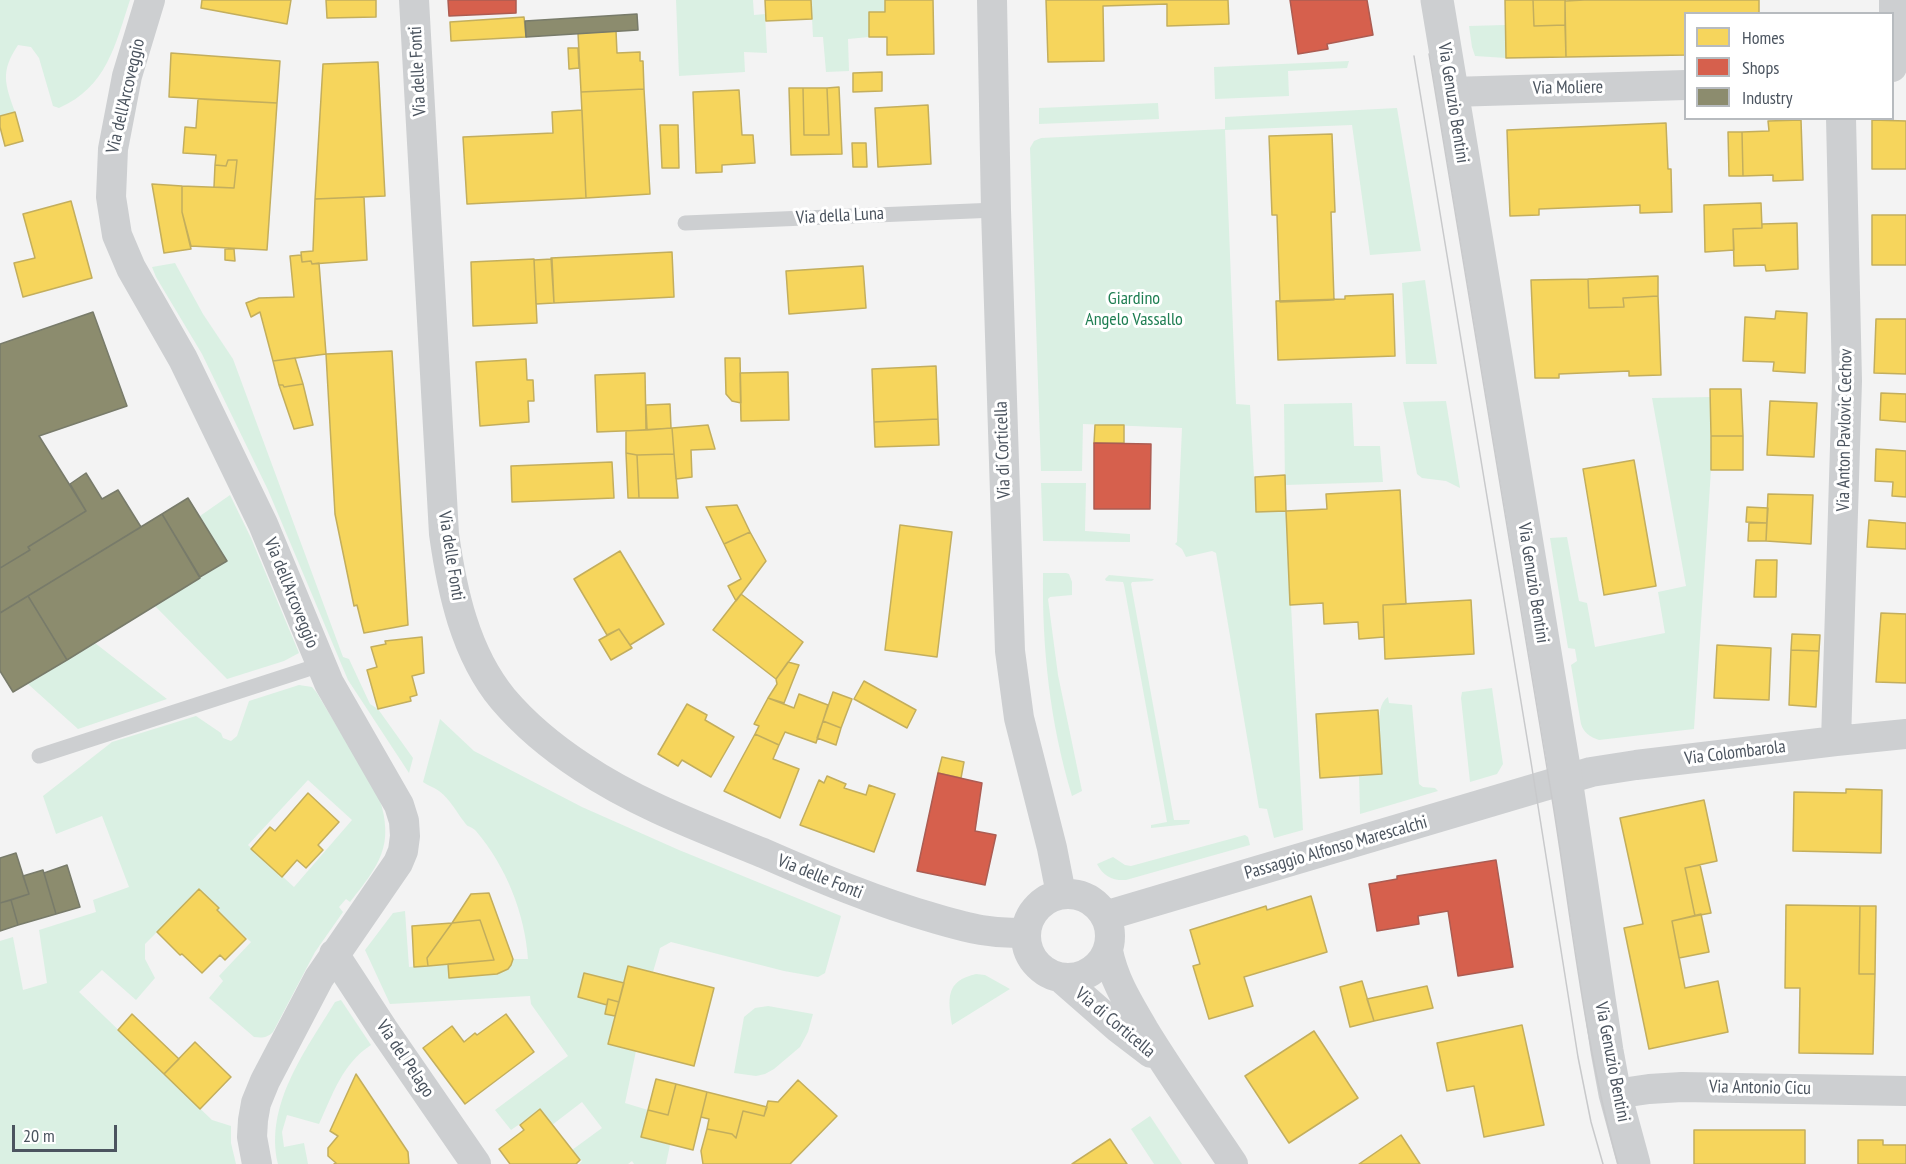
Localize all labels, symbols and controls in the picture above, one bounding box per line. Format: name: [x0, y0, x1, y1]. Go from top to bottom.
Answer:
legend: [1684, 12, 1894, 120]
street label: Via delle Fonti: [405, 25, 431, 117]
text: Homes: [1742, 26, 1785, 49]
street label: Via dell'Arcoveggio: [102, 37, 150, 155]
street label: Via Genuzio Bentini: [1433, 41, 1473, 165]
text: Shops: [1742, 56, 1779, 79]
street label: Via Moliere: [1533, 77, 1603, 99]
text: Industry: [1742, 86, 1792, 109]
street label: Via della Luna: [795, 203, 885, 229]
park label: Giardino Angelo Vassallo: [1085, 288, 1183, 330]
street label: Via Anton Pavlovic Cechov: [1833, 349, 1857, 511]
street label: Via di Corticella: [991, 401, 1015, 499]
street label: Via delle Fonti: [433, 510, 469, 602]
street label: Via Genuzio Bentini: [1513, 521, 1553, 645]
street label: Via dell'Arcoveggio: [259, 535, 323, 651]
street label: Via Colombarola: [1683, 736, 1787, 770]
street label: Passaggio Alfonso Marescalchi: [1242, 812, 1430, 884]
street label: Via delle Fonti: [774, 850, 866, 904]
street label: Via di Corticella: [1071, 983, 1159, 1063]
street label: Via Genuzio Bentini: [1590, 1000, 1634, 1124]
street label: Via del Pelago: [371, 1016, 439, 1102]
street label: Via Antonio Cicu: [1709, 1076, 1811, 1100]
scale bar: [15, 1113, 120, 1151]
text: 20 m: [23, 1124, 55, 1147]

